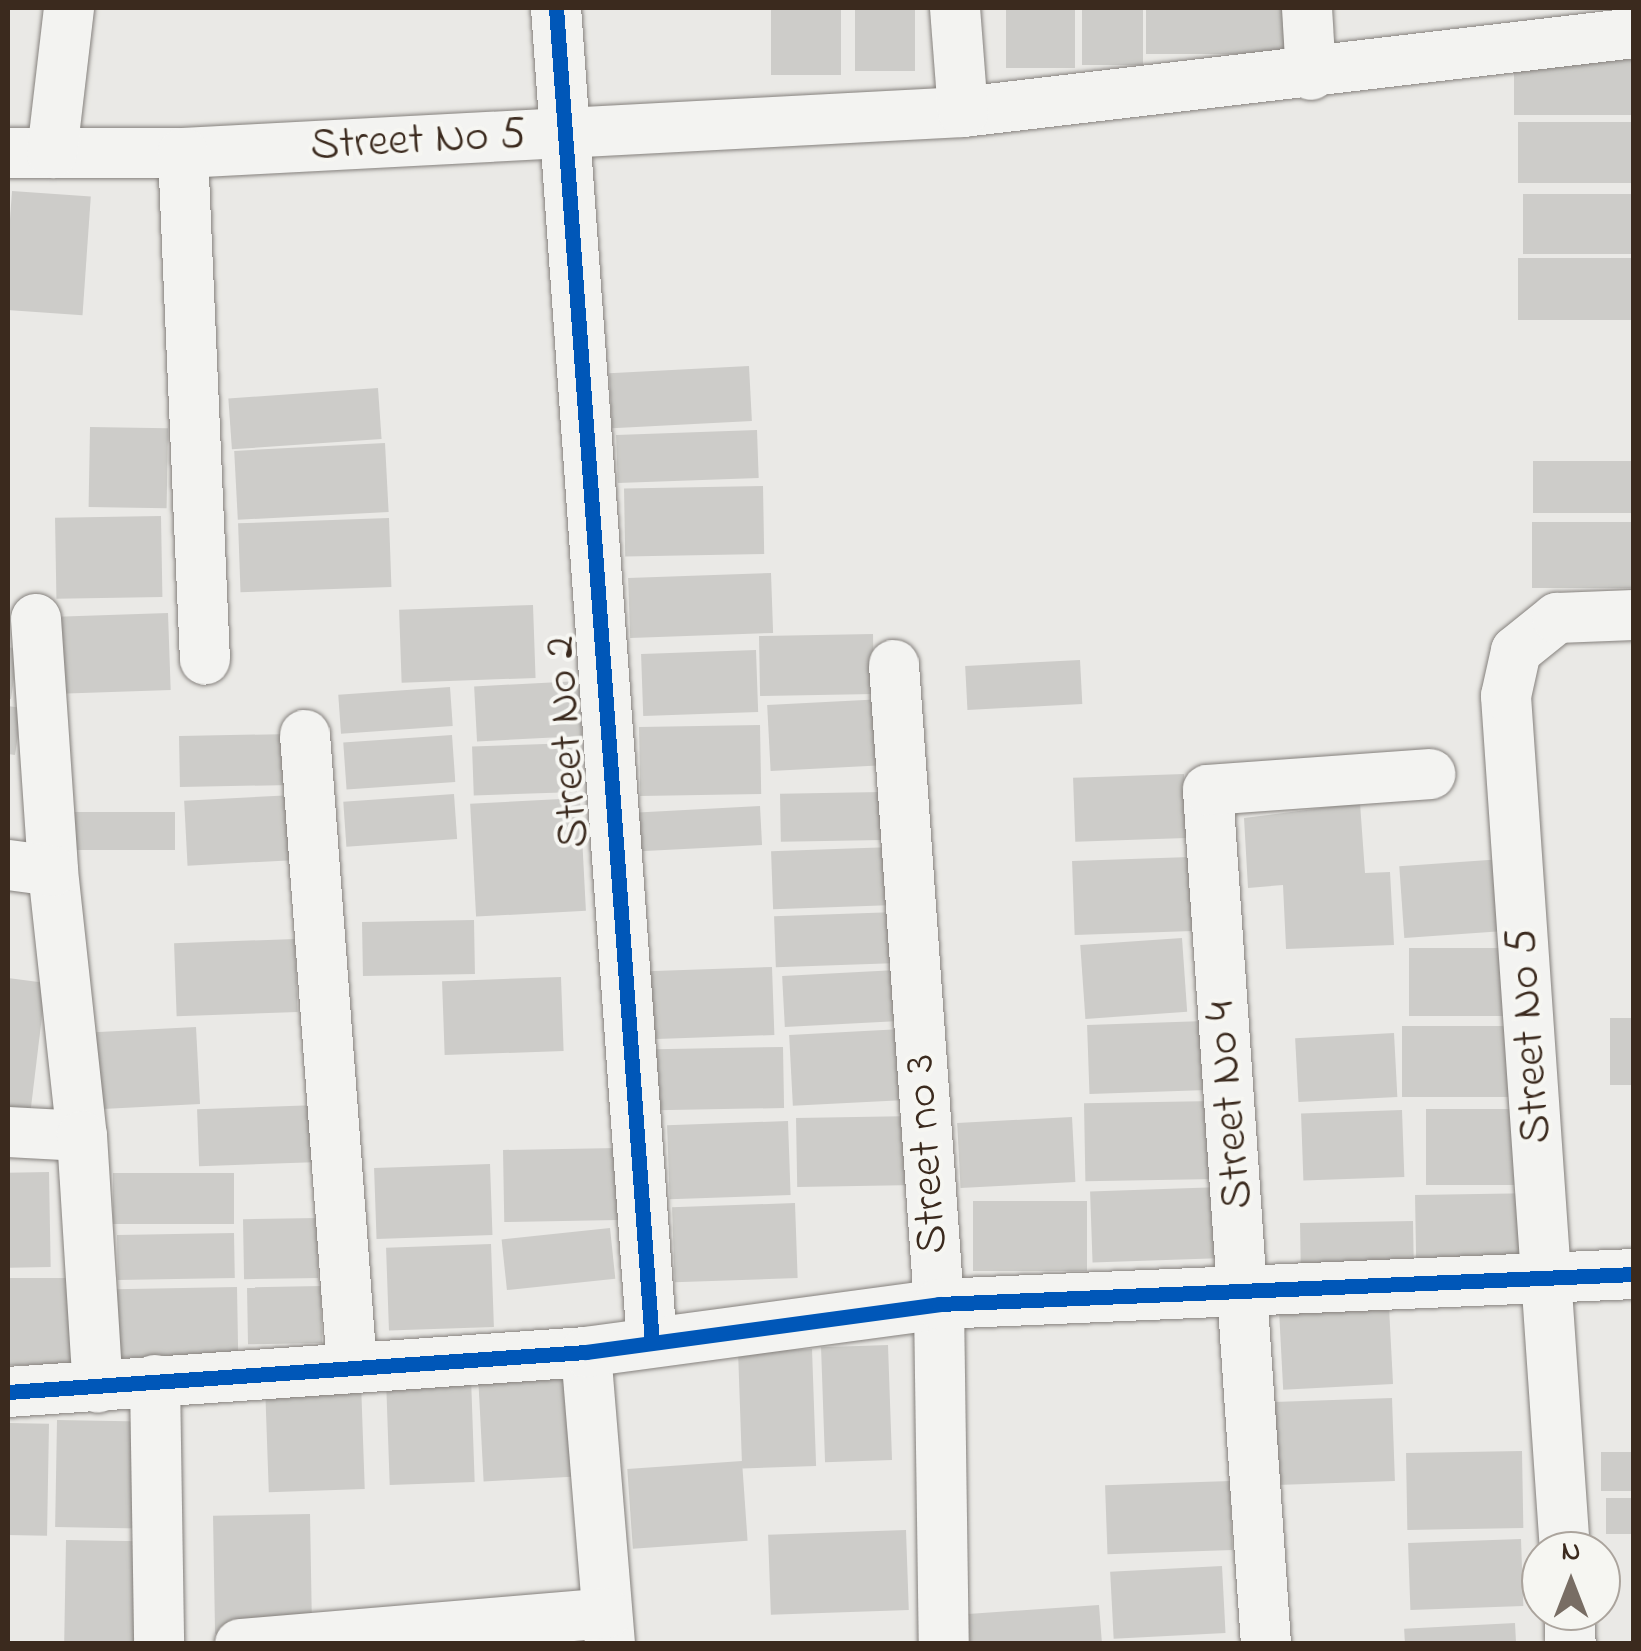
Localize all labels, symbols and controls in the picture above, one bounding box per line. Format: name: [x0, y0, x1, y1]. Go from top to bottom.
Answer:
street label: Street No 5: [309, 109, 527, 175]
street label: Street No 2: [535, 634, 603, 850]
street label: Street No 5: [1497, 927, 1565, 1145]
street label: Street No 4: [1195, 999, 1267, 1211]
street label: Street no 3: [894, 1052, 962, 1256]
north arrow: [1521, 1531, 1621, 1631]
text: N: [1562, 1532, 1580, 1573]

